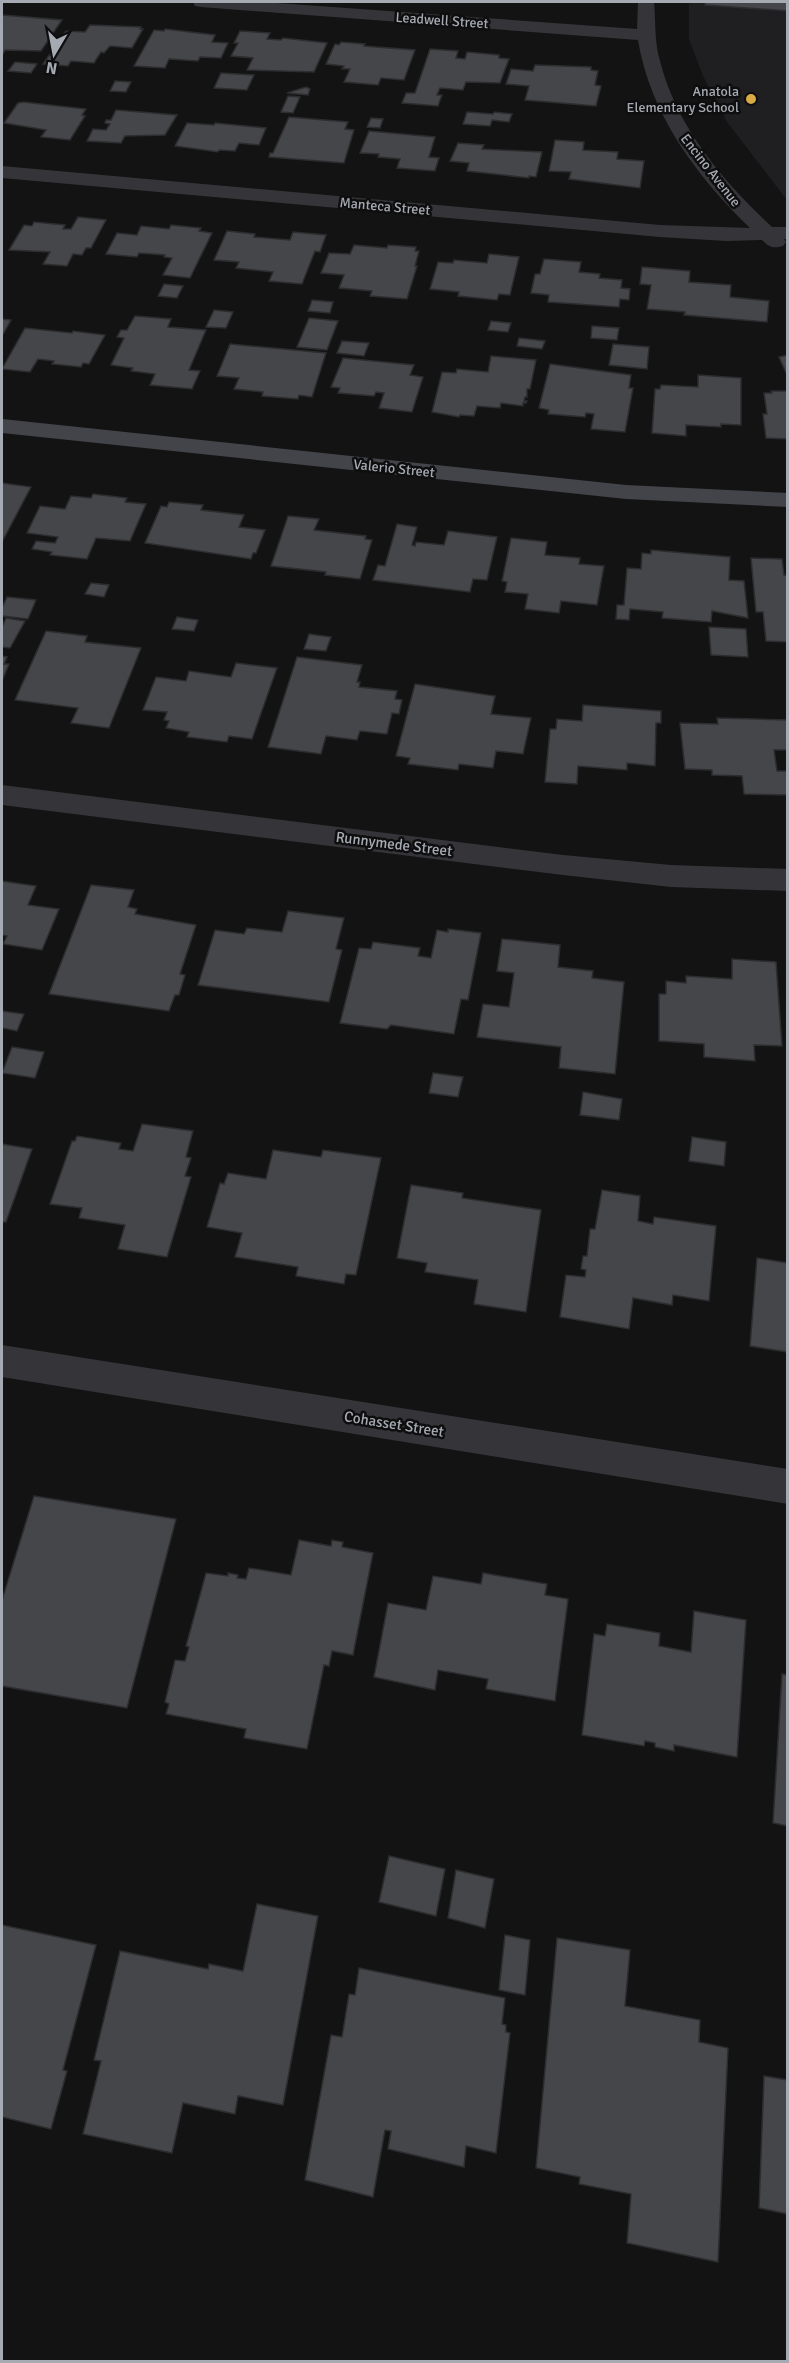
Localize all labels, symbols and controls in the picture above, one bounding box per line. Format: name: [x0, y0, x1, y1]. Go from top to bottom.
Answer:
street label: Leadwell Street: [395, 9, 489, 32]
north arrow: [24, 24, 84, 84]
text: N: [44, 57, 59, 79]
place label: Anatola Elementary School: [626, 83, 739, 116]
marker: Anatola Elementary School: [744, 92, 758, 106]
street label: Encino Avenue: [677, 130, 744, 210]
street label: Manteca Street: [339, 194, 431, 219]
street label: Valerio Street: [352, 456, 436, 481]
street label: Runnymede Street: [335, 828, 453, 860]
street label: Cohasset Street: [343, 1407, 445, 1441]

